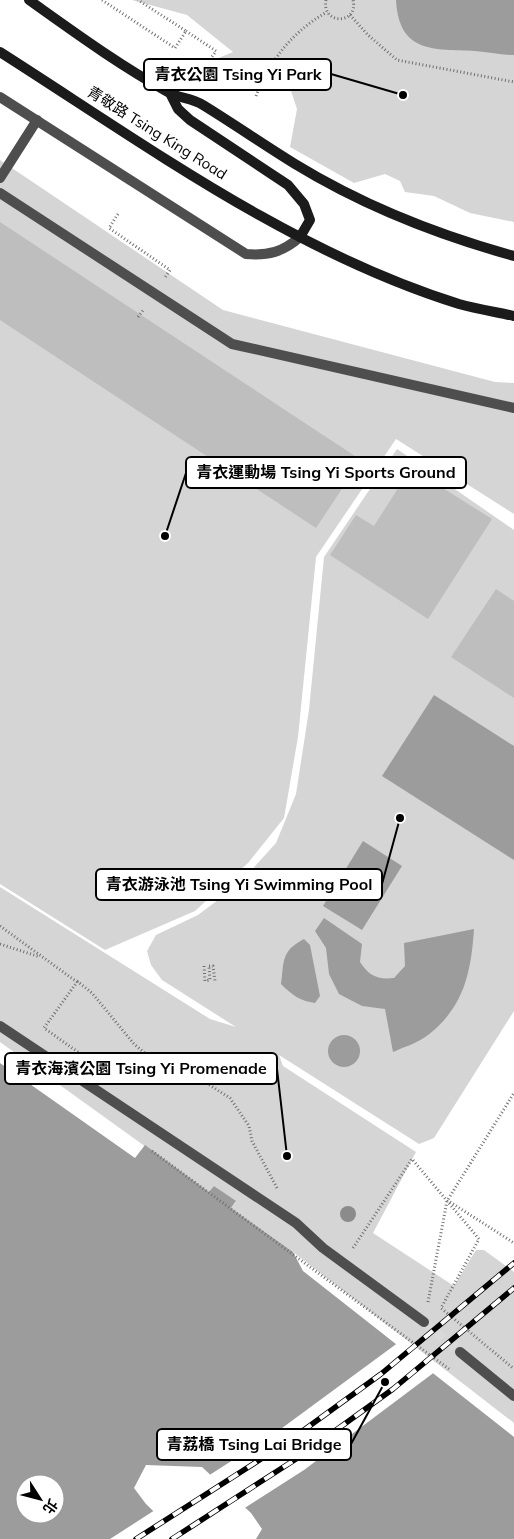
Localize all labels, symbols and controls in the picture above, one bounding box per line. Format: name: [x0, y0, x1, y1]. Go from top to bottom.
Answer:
callout: 青衣公園 Tsing Yi Park: [144, 59, 331, 90]
text: 青衣公園 Tsing Yi Park: [154, 64, 323, 84]
street label: 青敬路 Tsing King Road: [84, 82, 231, 183]
callout: 青衣運動場 Tsing Yi Sports Ground: [186, 457, 466, 488]
text: 青衣運動場 Tsing Yi Sports Ground: [196, 462, 456, 482]
callout: 青衣游泳池 Tsing Yi Swimming Pool: [96, 869, 382, 900]
text: 青衣游泳池 Tsing Yi Swimming Pool: [106, 874, 372, 894]
callout: 青衣海濱公園 Tsing Yi Promenade: [5, 1053, 277, 1084]
text: 青衣海濱公園 Tsing Yi Promenade: [15, 1058, 267, 1078]
callout: 青荔橋 Tsing Lai Bridge: [157, 1429, 351, 1460]
text: 青荔橋 Tsing Lai Bridge: [167, 1434, 342, 1454]
north arrow: [15, 1474, 65, 1524]
text: 北: [39, 1496, 62, 1518]

